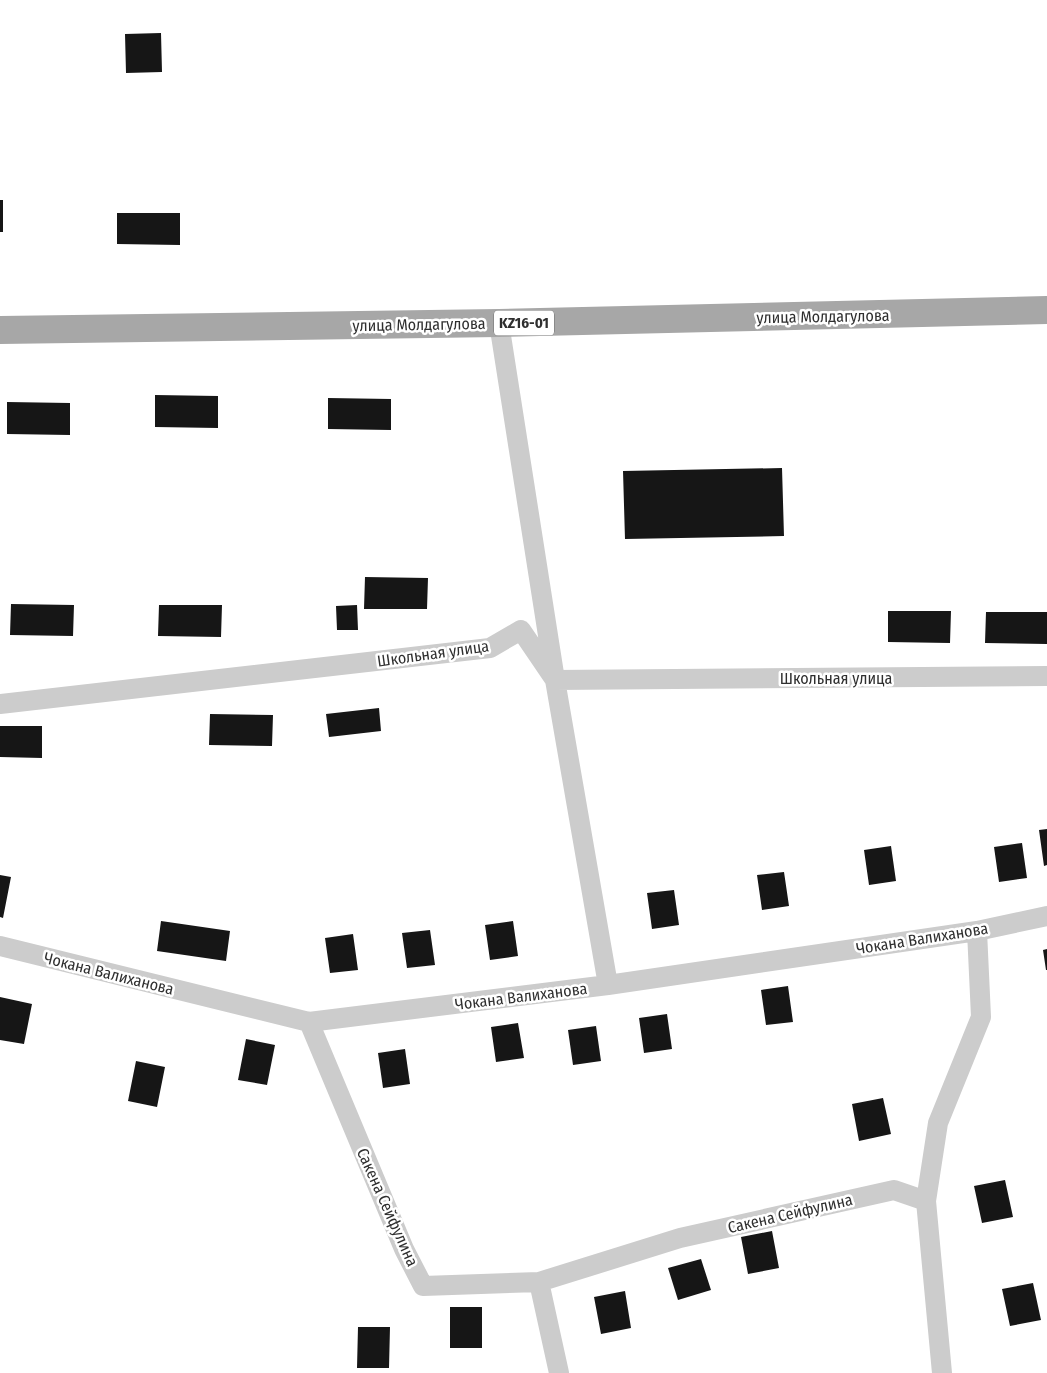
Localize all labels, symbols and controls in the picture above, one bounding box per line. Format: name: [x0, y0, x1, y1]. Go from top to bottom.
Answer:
street label: улица Молдагулова: [756, 306, 890, 327]
road number: KZ16-01: [494, 310, 554, 336]
street label: улица Молдагулова: [352, 314, 486, 335]
street label: Школьная улица: [376, 636, 490, 671]
street label: Школьная улица: [780, 669, 892, 688]
street label: Чокана Валиханова: [855, 919, 989, 958]
street label: Чокана Валиханова: [42, 948, 176, 999]
street label: Чокана Валиханова: [454, 979, 588, 1014]
street label: Сакена Сейфулина: [353, 1145, 422, 1269]
street label: Сакена Сейфулина: [726, 1190, 854, 1237]

